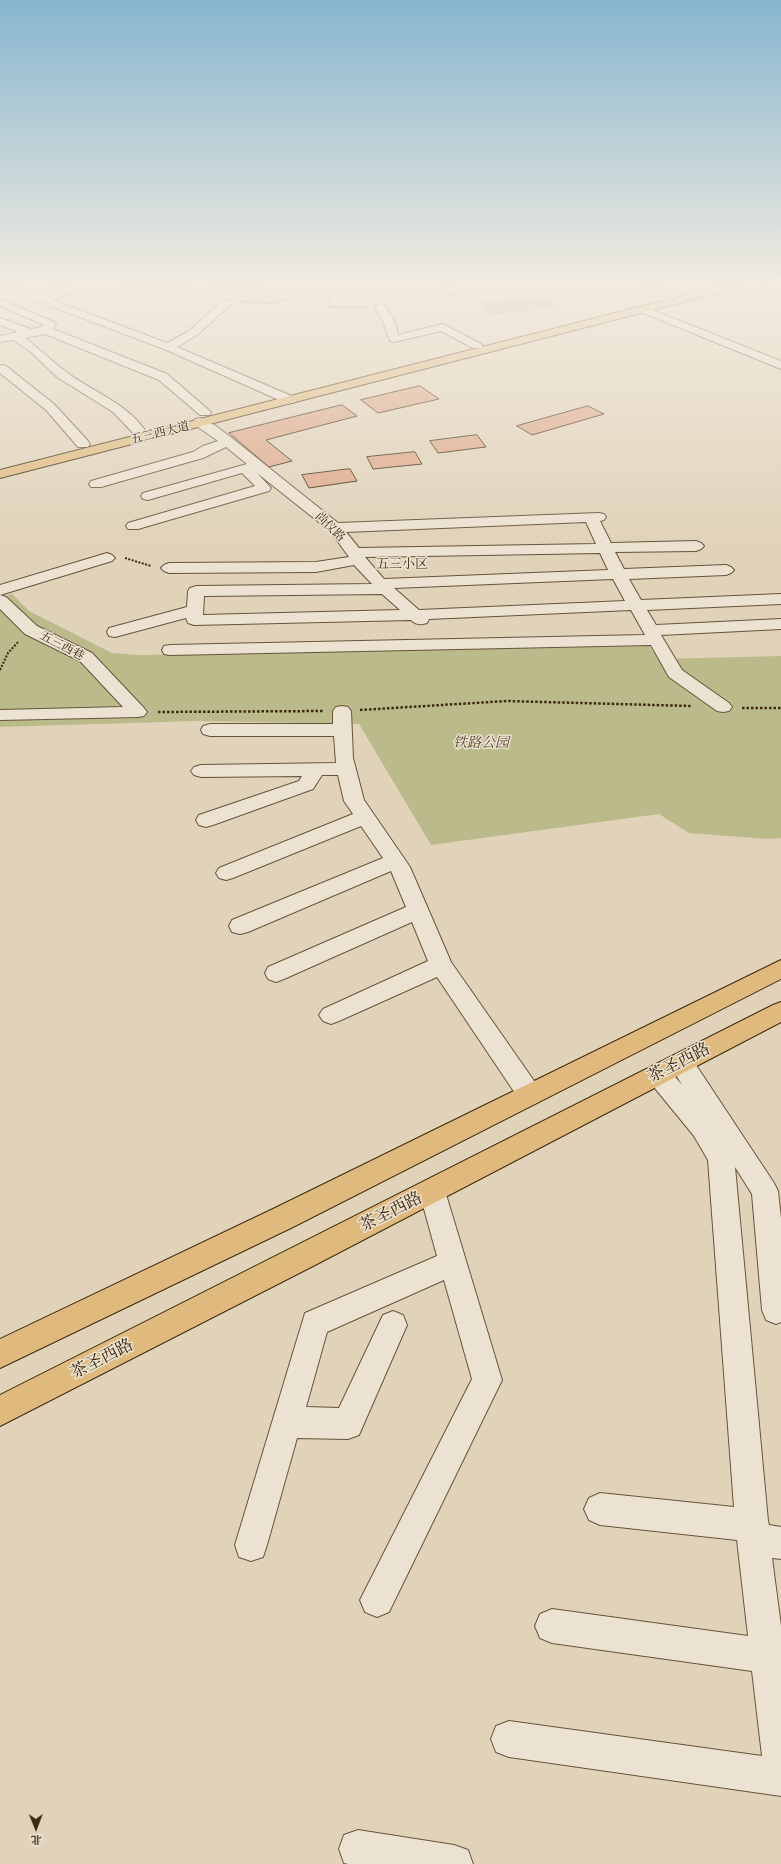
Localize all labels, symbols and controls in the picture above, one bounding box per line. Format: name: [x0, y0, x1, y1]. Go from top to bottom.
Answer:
street label: 五三西大道: [129, 419, 191, 447]
street label: 尚仪路: [312, 509, 348, 545]
district label: 五三小区: [376, 556, 428, 572]
street label: 五三西巷: [37, 628, 87, 664]
park label: 铁路公园: [453, 735, 509, 751]
street label: 茶圣西路: [644, 1038, 714, 1088]
street label: 茶圣西路: [356, 1187, 426, 1237]
street label: 茶圣西路: [67, 1334, 137, 1384]
north arrow: [16, 1808, 56, 1848]
text: 北: [31, 1833, 42, 1847]

